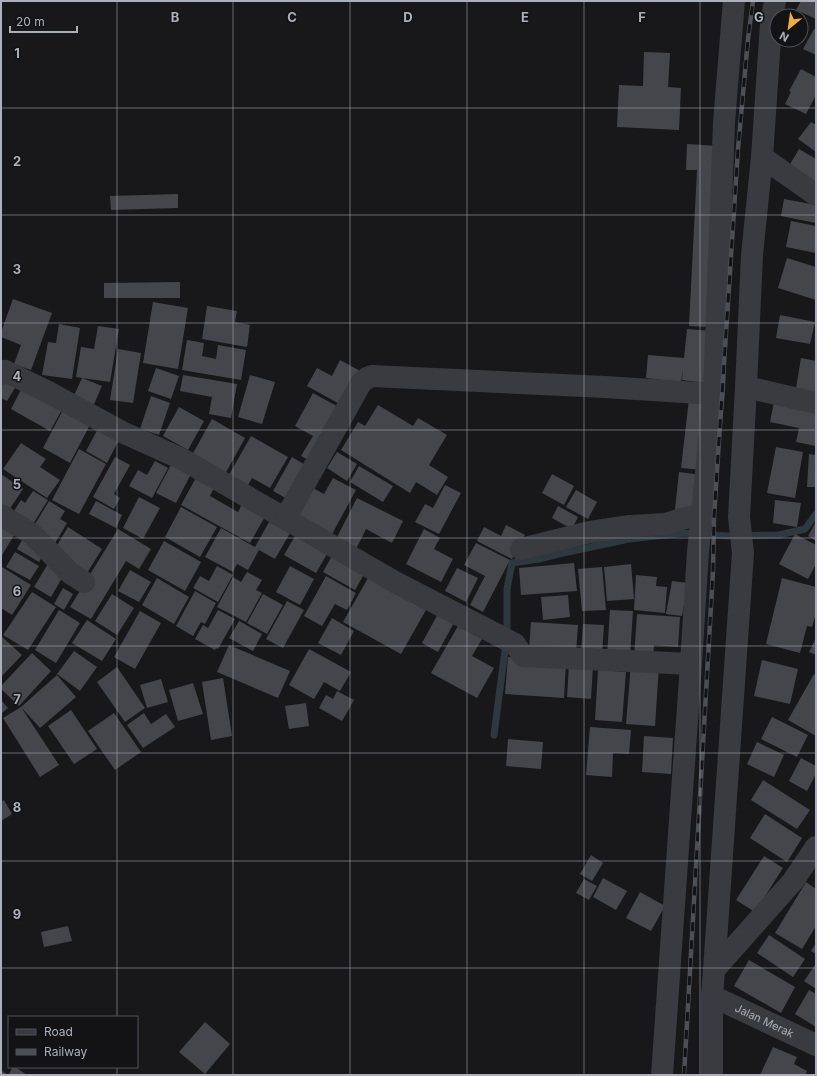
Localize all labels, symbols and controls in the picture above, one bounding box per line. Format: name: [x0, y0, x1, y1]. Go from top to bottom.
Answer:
scale bar: [10, 8, 77, 34]
north arrow: [769, 8, 809, 48]
text: B: [171, 9, 180, 25]
text: C: [287, 9, 297, 25]
text: D: [403, 9, 413, 25]
text: E: [521, 9, 529, 25]
text: F: [638, 9, 646, 25]
text: G: [754, 9, 764, 25]
text: 20 m: [16, 14, 45, 29]
text: N: [777, 29, 791, 45]
text: 1: [14, 45, 20, 61]
text: 2: [13, 153, 21, 169]
text: 3: [13, 261, 21, 277]
text: 4: [13, 368, 22, 384]
text: 5: [13, 476, 21, 492]
text: 6: [13, 583, 21, 599]
text: 7: [13, 691, 21, 707]
text: 8: [13, 799, 21, 815]
text: 9: [13, 906, 21, 922]
street label: Jalan Merak: [733, 1001, 796, 1041]
legend: [8, 1016, 138, 1068]
text: Road: [44, 1024, 73, 1039]
text: Railway: [44, 1044, 88, 1059]

